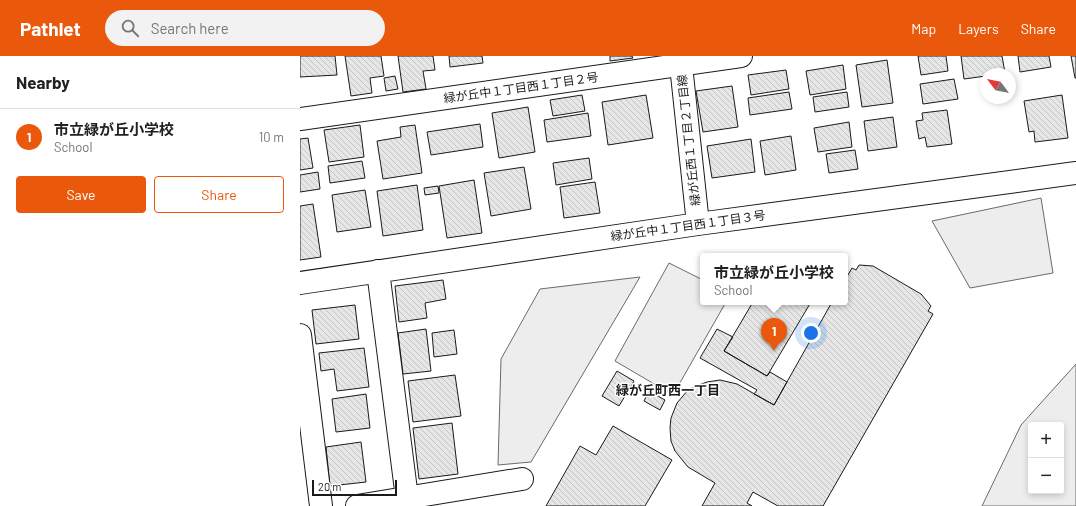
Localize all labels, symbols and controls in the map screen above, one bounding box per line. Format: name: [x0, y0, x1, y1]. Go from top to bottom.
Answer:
search box: [105, 10, 385, 46]
text: Pathlet: [20, 17, 81, 40]
icon: search: [119, 17, 141, 39]
text: Search here: [151, 19, 229, 37]
text: Map: [911, 20, 936, 37]
text: Layers: [958, 20, 999, 37]
text: Share: [1021, 20, 1056, 37]
north arrow: [980, 68, 1016, 104]
street label: 緑が丘中１丁目西１丁目２号: [443, 69, 599, 105]
text: Nearby: [16, 72, 70, 92]
street label: 緑が丘西１丁目２丁目線: [674, 74, 702, 206]
text: 市立緑が丘小学校: [54, 120, 174, 138]
text: 1: [27, 129, 31, 145]
text: 10 m: [259, 129, 284, 145]
text: School: [54, 139, 92, 155]
button: Save: [16, 176, 146, 213]
button: Share: [154, 176, 284, 213]
street label: 緑が丘中１丁目西１丁目３号: [610, 207, 766, 243]
popup: [700, 253, 848, 305]
text: 市立緑が丘小学校: [714, 263, 834, 281]
text: School: [714, 282, 752, 298]
pin: 1: [761, 318, 787, 351]
your location: [801, 323, 821, 343]
district label: 緑が丘町西一丁目: [615, 382, 720, 398]
map controls: [1028, 422, 1064, 494]
button: +: [1028, 422, 1064, 458]
button: −: [1028, 458, 1064, 494]
scale bar: [312, 478, 397, 497]
text: 20 m: [318, 480, 341, 493]

